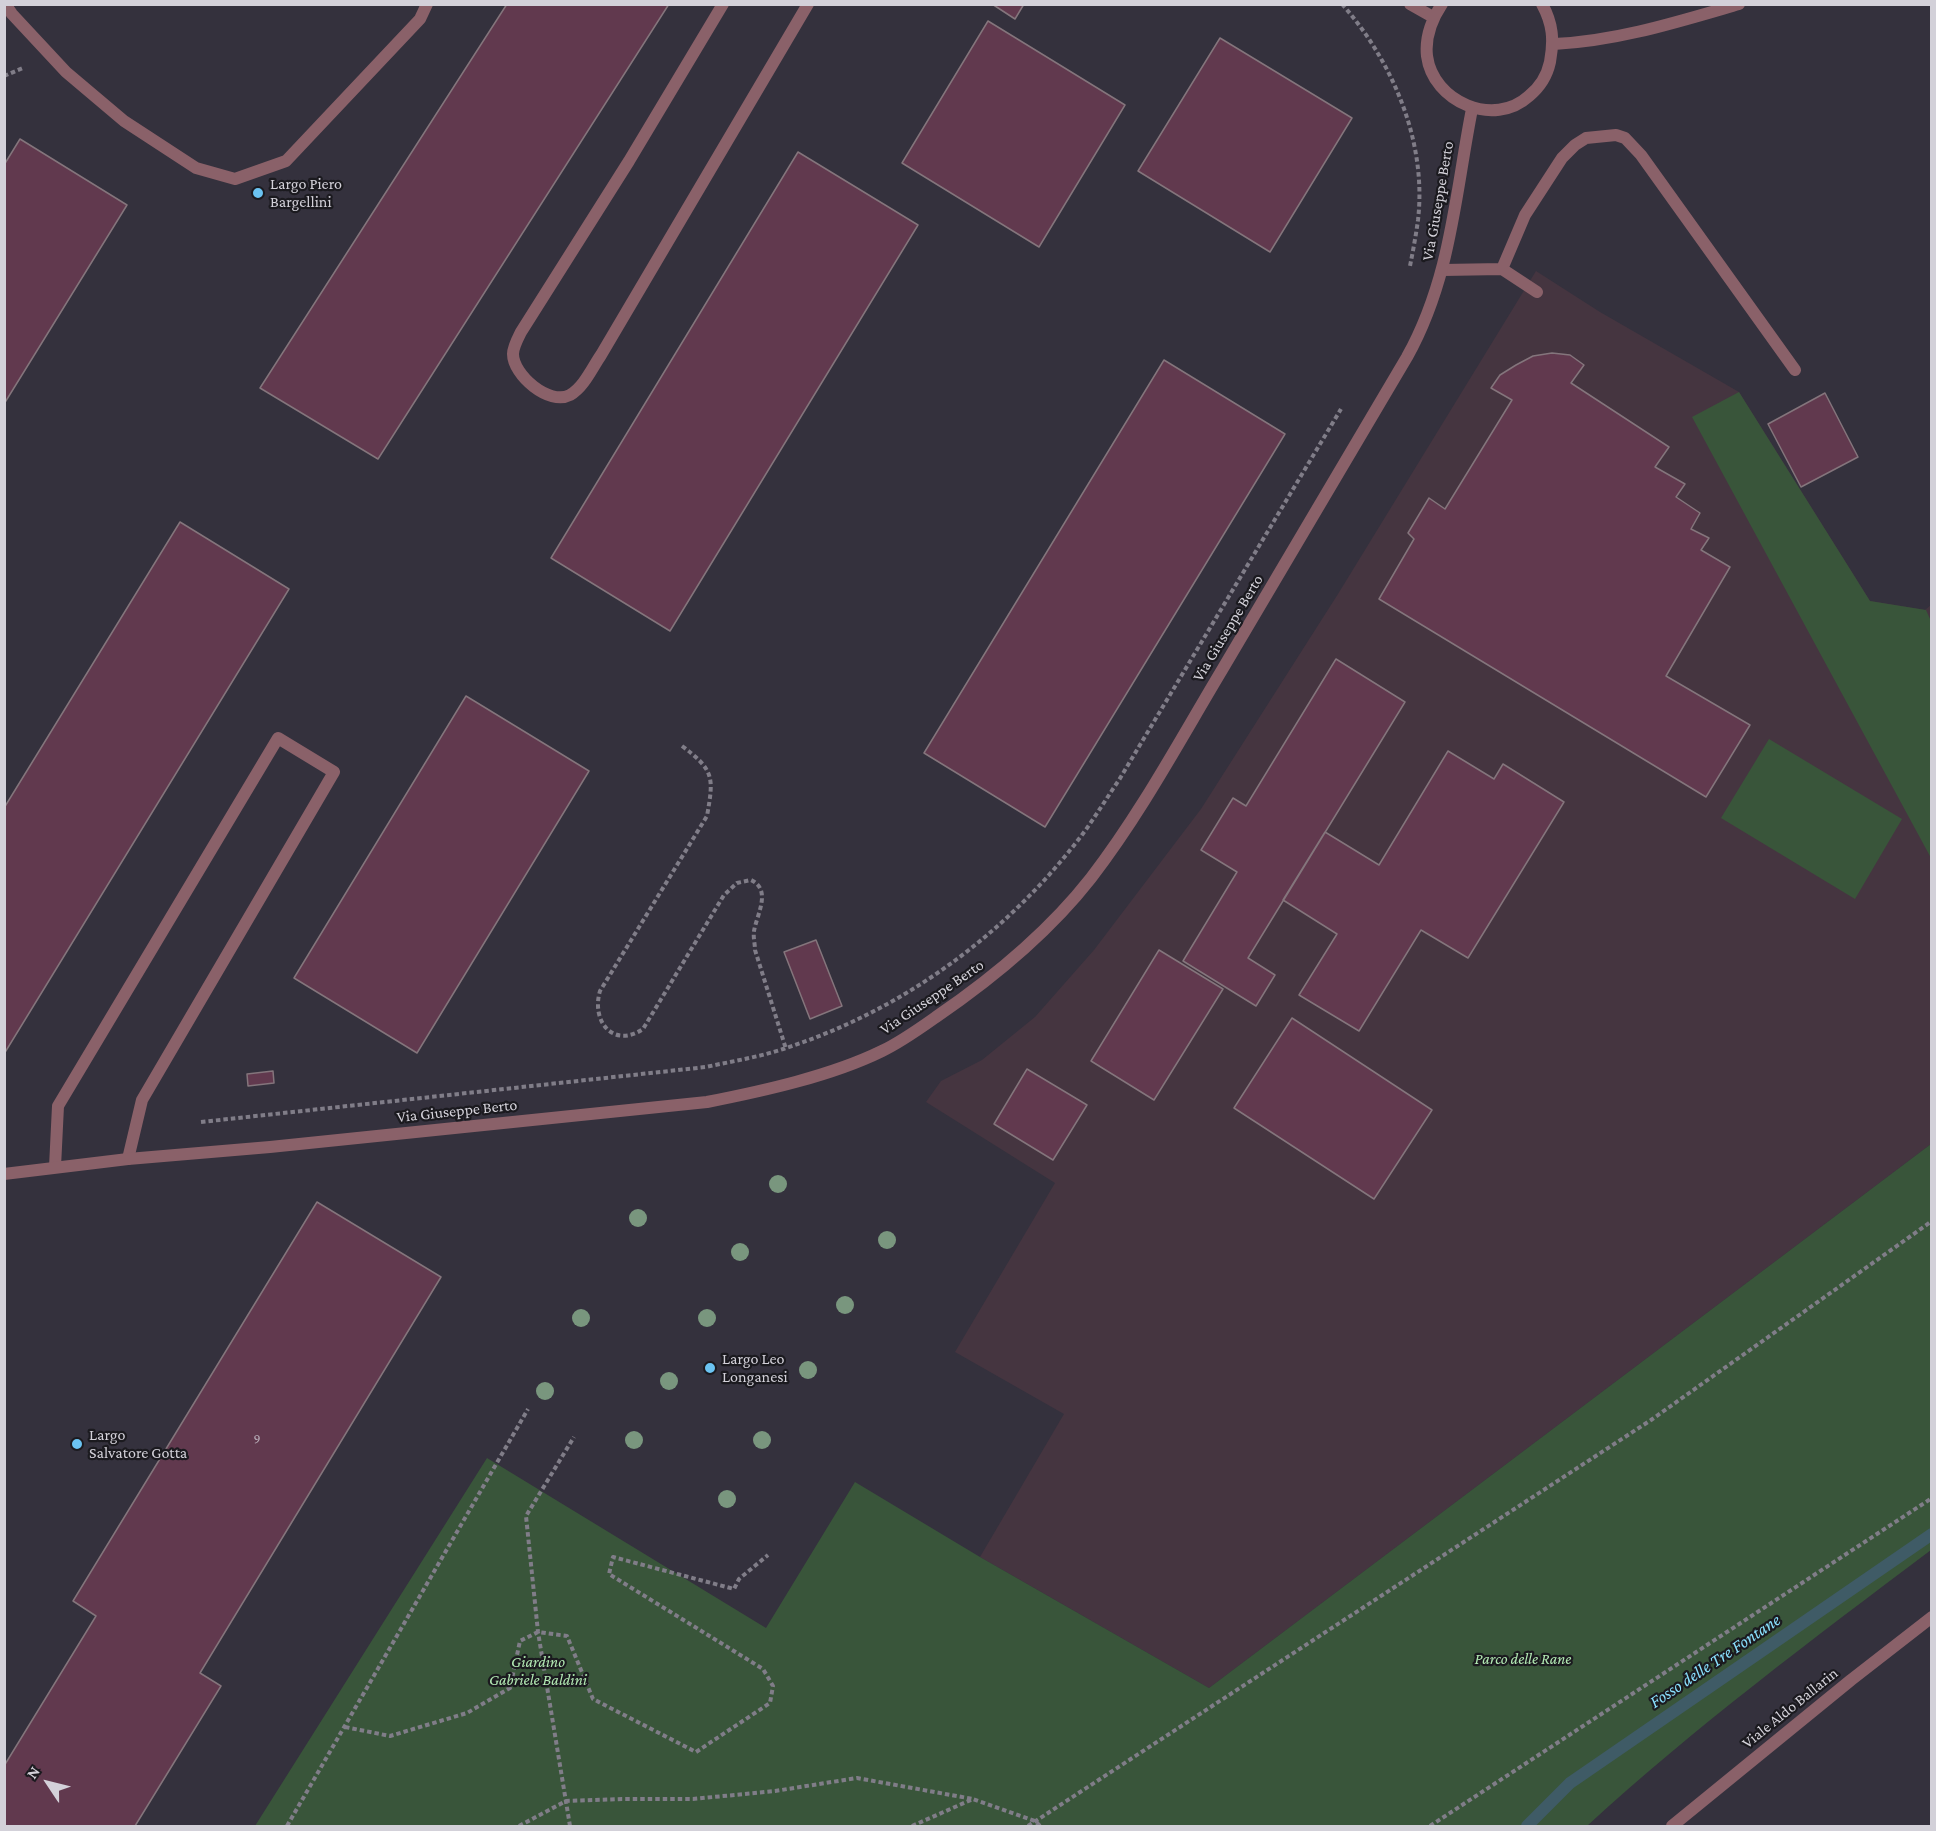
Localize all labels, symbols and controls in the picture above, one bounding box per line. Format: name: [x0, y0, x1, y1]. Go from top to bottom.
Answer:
street label: Via Giuseppe Berto: [1418, 140, 1458, 262]
place label: Largo Piero Bargellini: [270, 174, 342, 212]
marker: Largo Piero Bargellini: [251, 186, 265, 200]
street label: Via Giuseppe Berto: [1189, 571, 1267, 685]
street label: Via Giuseppe Berto: [876, 955, 988, 1039]
street label: Via Giuseppe Berto: [396, 1095, 518, 1127]
place label: Largo Leo Longanesi: [722, 1349, 788, 1387]
marker: Largo Leo Longanesi: [703, 1361, 717, 1375]
place label: Largo Salvatore Gotta: [89, 1425, 187, 1463]
house number: 9: [253, 1431, 261, 1447]
marker: Largo Salvatore Gotta: [70, 1437, 84, 1451]
water label: Fosso delle Tre Fontane: [1645, 1609, 1785, 1713]
park label: Parco delle Rane: [1475, 1649, 1571, 1669]
park label: Giardino Gabriele Baldini: [489, 1652, 587, 1690]
street label: Viale Aldo Ballarin: [1738, 1663, 1842, 1753]
north arrow: [18, 1753, 78, 1813]
text: N: [23, 1763, 43, 1782]

